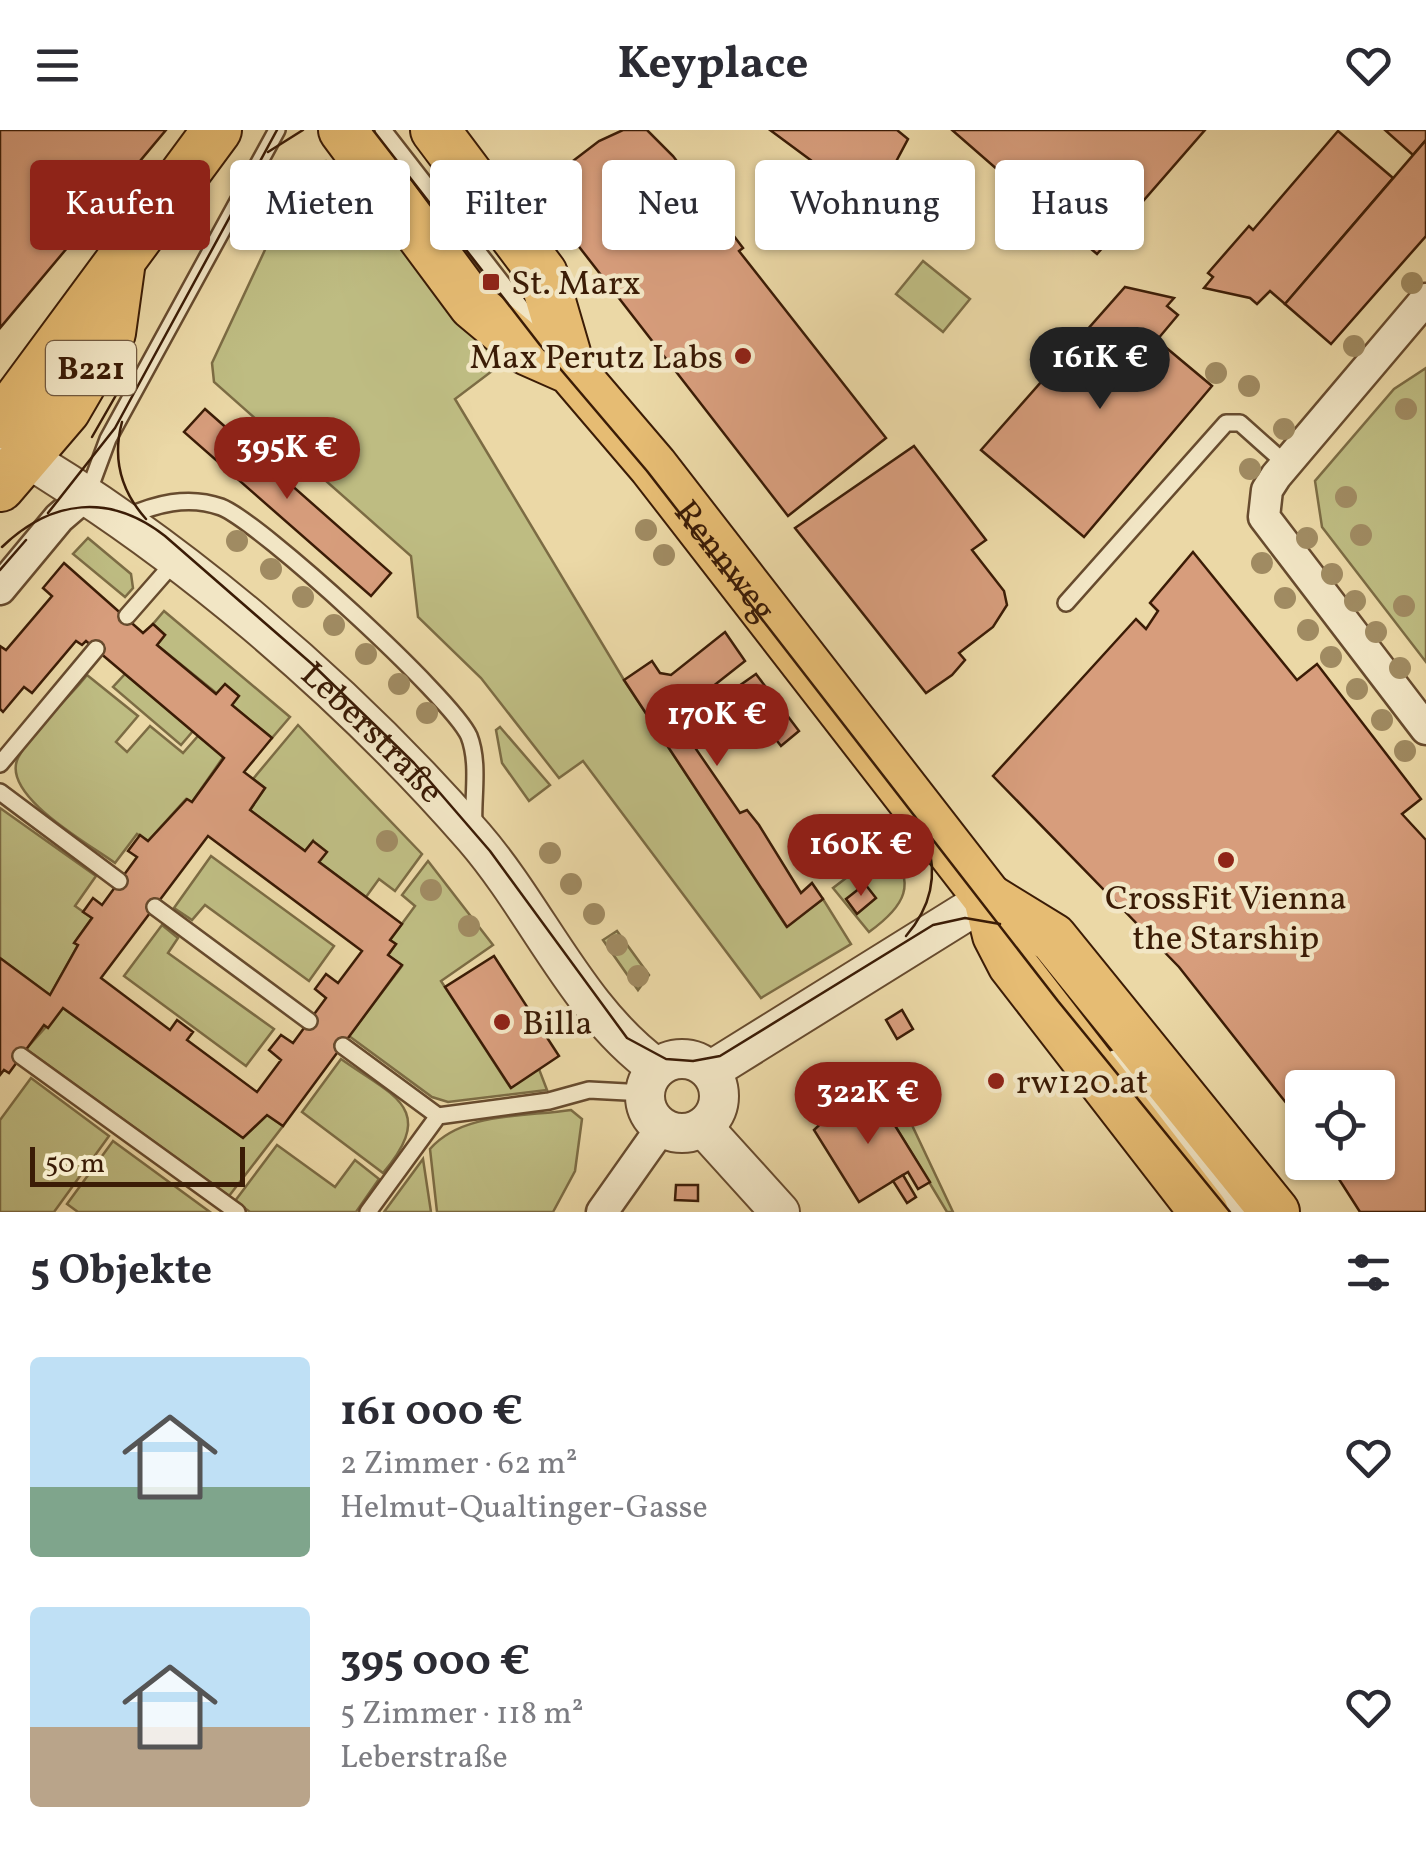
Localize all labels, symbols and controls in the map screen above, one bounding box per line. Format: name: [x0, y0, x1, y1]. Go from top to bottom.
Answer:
text: Keyplace: [618, 34, 808, 97]
icon: menu: [30, 38, 85, 93]
icon: heart: [1341, 38, 1396, 93]
chip: Kaufen: [30, 160, 210, 250]
chip: Mieten: [230, 160, 410, 250]
chip: Filter: [430, 160, 582, 250]
chip: Neu: [602, 160, 735, 250]
chip: Wohnung: [755, 160, 975, 250]
chip: Haus: [995, 160, 1144, 250]
place label: St. Marx: [511, 261, 641, 309]
marker: St. Marx: [480, 271, 502, 293]
pin: 161K €: [1019, 327, 1181, 412]
place label: Max Perutz Labs: [469, 335, 723, 383]
text: 161K €: [1052, 337, 1148, 381]
road number: B221: [46, 341, 136, 395]
marker: Max Perutz Labs: [732, 345, 754, 367]
pin: 395K €: [206, 417, 368, 502]
text: 395K €: [236, 427, 338, 471]
street label: Rennweg: [661, 491, 786, 633]
street label: Leberstraße: [289, 652, 453, 815]
pin: 170K €: [636, 684, 798, 769]
text: 170K €: [667, 694, 767, 738]
pin: 160K €: [780, 814, 942, 899]
text: 160K €: [809, 824, 913, 868]
marker: CrossFit Vienna the Starship: [1215, 849, 1237, 871]
place label: CrossFit Vienna the Starship: [1105, 876, 1347, 964]
place label: Billa: [522, 1001, 593, 1049]
marker: Billa: [491, 1011, 513, 1033]
place label: rw120.at: [1016, 1060, 1148, 1108]
pin: 322K €: [787, 1062, 949, 1147]
marker: rw120.at: [985, 1070, 1007, 1092]
map controls: [1285, 1070, 1395, 1180]
button: locate: [1285, 1070, 1395, 1180]
text: 322K €: [817, 1072, 919, 1116]
scale bar: [30, 1142, 245, 1186]
text: 50 m: [45, 1145, 105, 1184]
text: 5 Objekte: [30, 1243, 212, 1302]
icon: filters: [1341, 1245, 1396, 1300]
text: 161 000 €: [340, 1384, 523, 1443]
icon: home: [110, 1397, 230, 1517]
icon: heart: [1341, 1430, 1396, 1485]
text: 2 Zimmer · 62 m²: [340, 1443, 578, 1487]
text: Helmut-Qualtinger-Gasse: [340, 1487, 708, 1531]
text: 395 000 €: [340, 1634, 530, 1693]
icon: home: [110, 1647, 230, 1767]
icon: heart: [1341, 1680, 1396, 1735]
text: 5 Zimmer · 118 m²: [340, 1693, 584, 1737]
text: Leberstraße: [340, 1737, 508, 1781]

